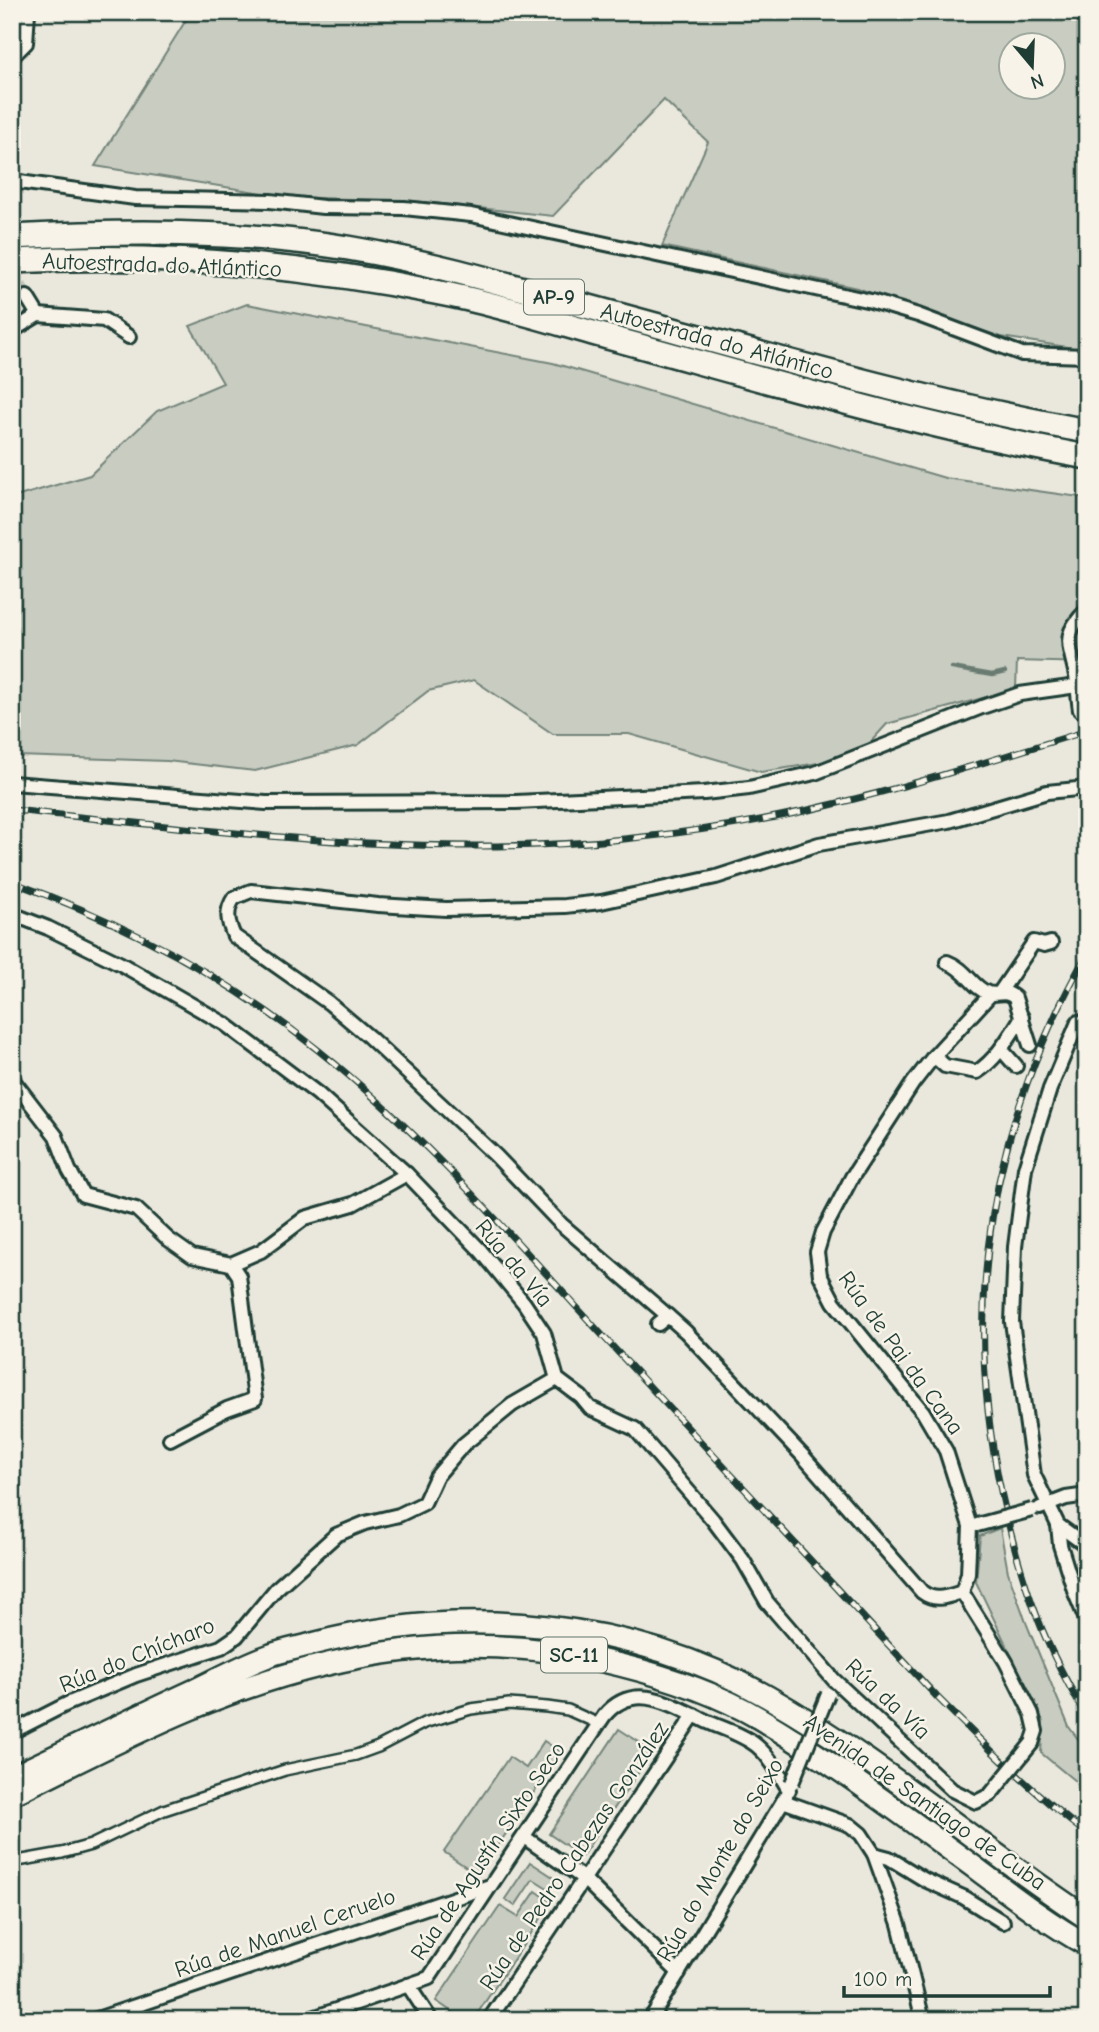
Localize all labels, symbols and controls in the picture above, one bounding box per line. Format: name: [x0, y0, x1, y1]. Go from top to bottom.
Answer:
north arrow: [998, 32, 1068, 102]
text: N: [1028, 69, 1047, 94]
street label: Autoestrada do Atlántico: [42, 247, 282, 283]
road number: AP-9: [524, 280, 584, 314]
street label: Autoestrada do Atlántico: [598, 297, 836, 385]
street label: Rúa da Vía: [470, 1214, 558, 1312]
street label: Rúa de Pai da Cana: [833, 1266, 969, 1440]
street label: Rúa do Chícharo: [55, 1612, 219, 1698]
road number: SC-11: [541, 1638, 607, 1672]
street label: Rúa da Vía: [840, 1653, 936, 1745]
street label: Avenida de Santiago de Cuba: [799, 1708, 1051, 1896]
street label: Rúa de Pedro Cabezas González: [474, 1717, 674, 1995]
street label: Rúa de Agustín Sixto Seco: [405, 1737, 571, 1965]
street label: Rúa do Monte do Seixo: [651, 1753, 789, 1967]
street label: Rúa de Manuel Ceruelo: [171, 1883, 399, 1983]
scale bar: [844, 1955, 1050, 1999]
text: 100 m: [854, 1967, 912, 1991]

